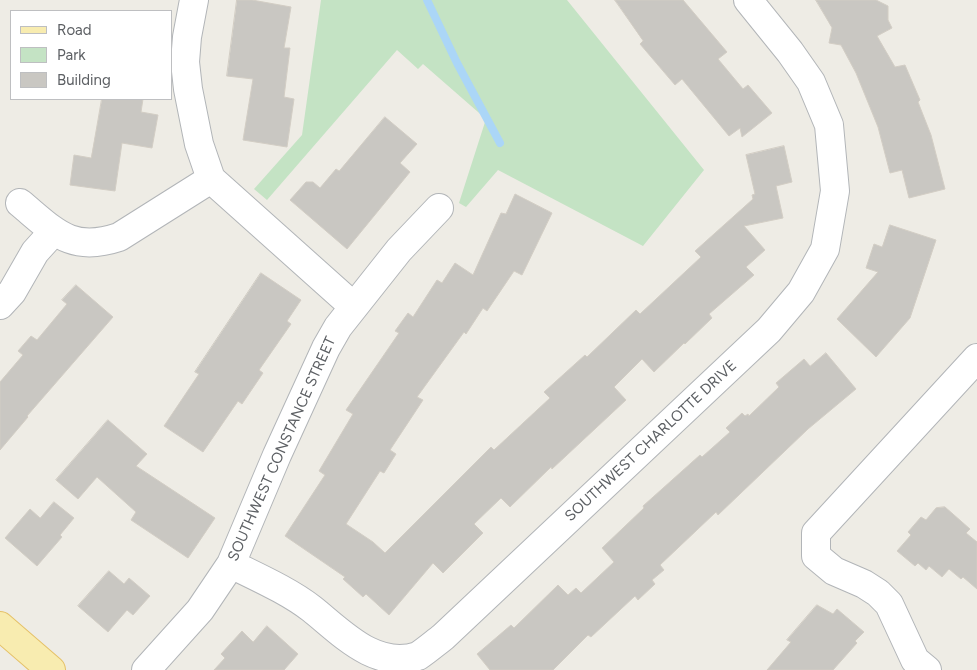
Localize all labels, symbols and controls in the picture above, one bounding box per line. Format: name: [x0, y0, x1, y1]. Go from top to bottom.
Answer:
legend: [10, 10, 172, 100]
text: Road: [57, 21, 92, 39]
text: Park: [57, 46, 86, 64]
text: Building: [57, 71, 111, 89]
street label: SOUTHWEST CONSTANCE STREET: [224, 334, 340, 564]
street label: SOUTHWEST CHARLOTTE DRIVE: [561, 357, 741, 525]

